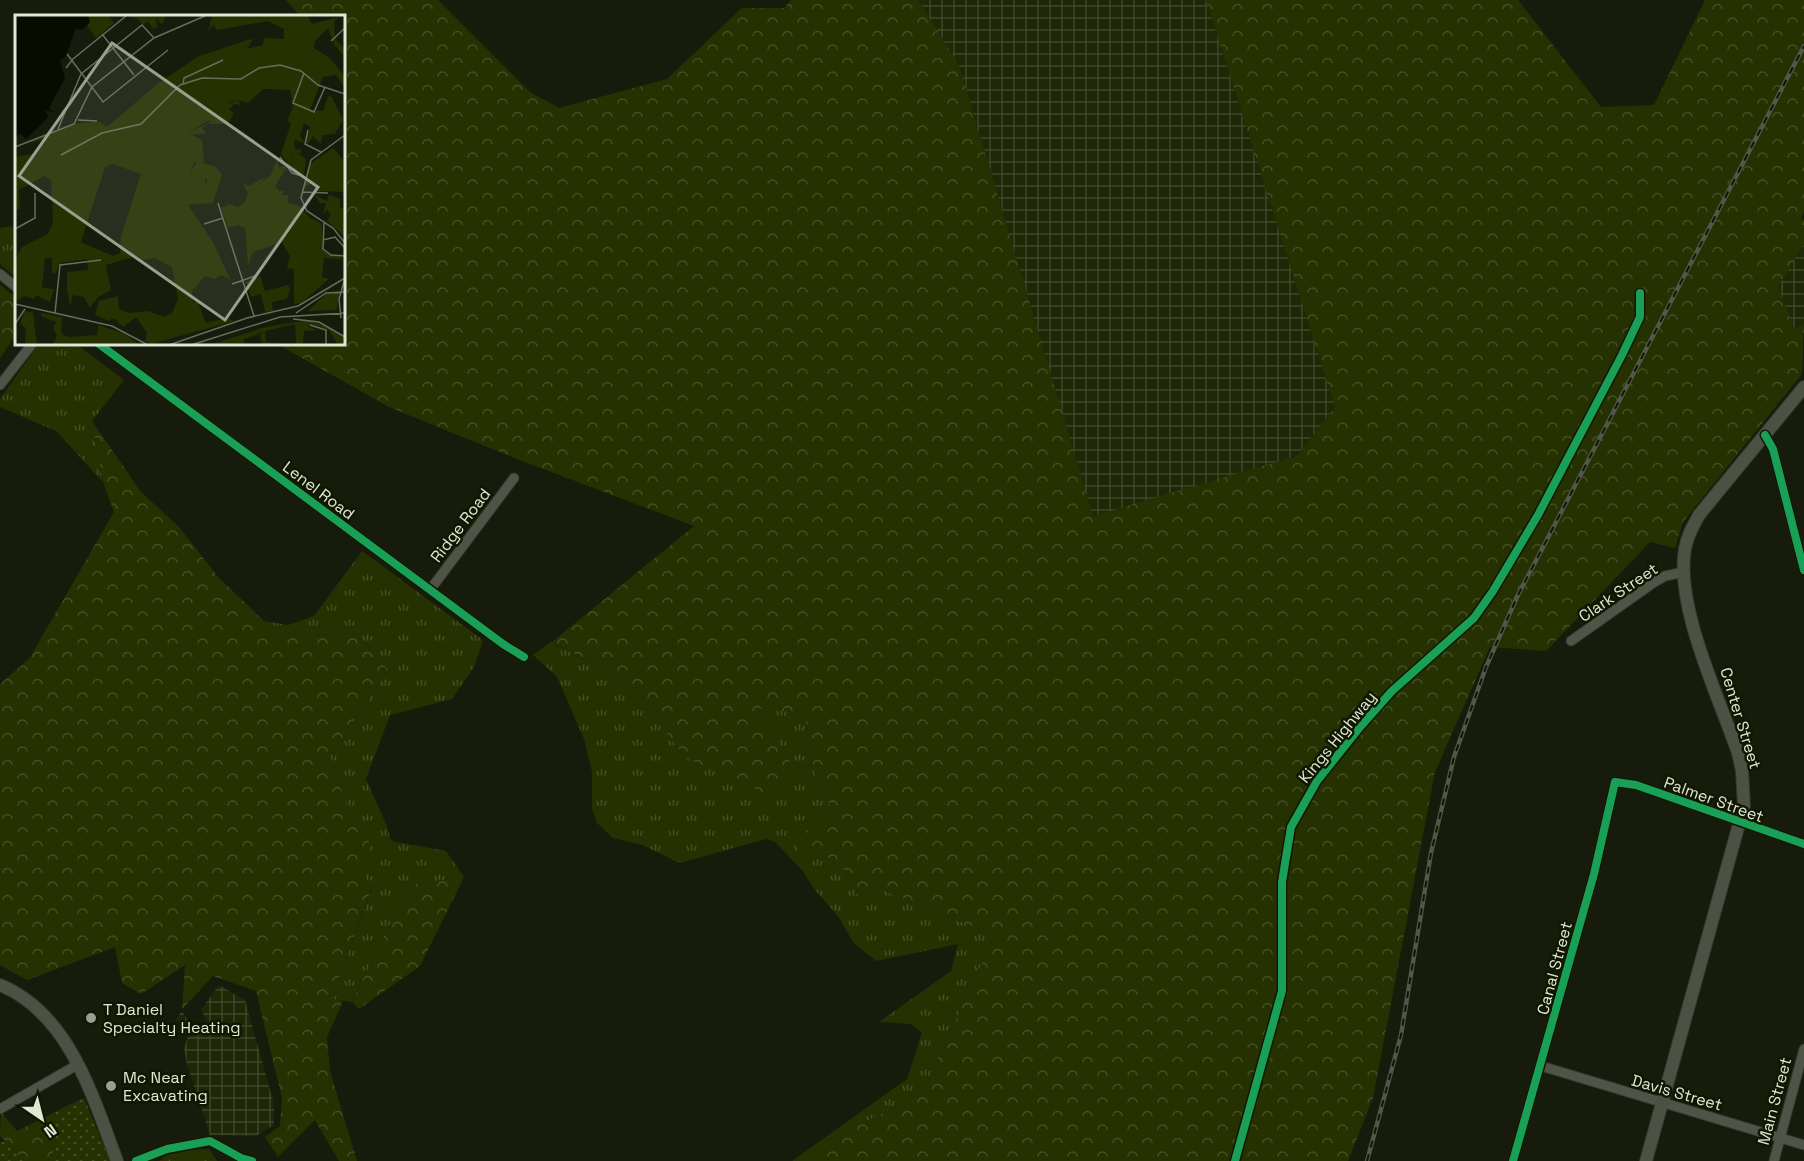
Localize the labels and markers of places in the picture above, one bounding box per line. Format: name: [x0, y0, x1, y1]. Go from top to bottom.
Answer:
place label: T Daniel Specialty Heating: [103, 999, 240, 1038]
marker: T Daniel Specialty Heating: [84, 1011, 98, 1025]
place label: Mc Near Excavating: [123, 1067, 208, 1106]
marker: Mc Near Excavating: [104, 1079, 118, 1093]

